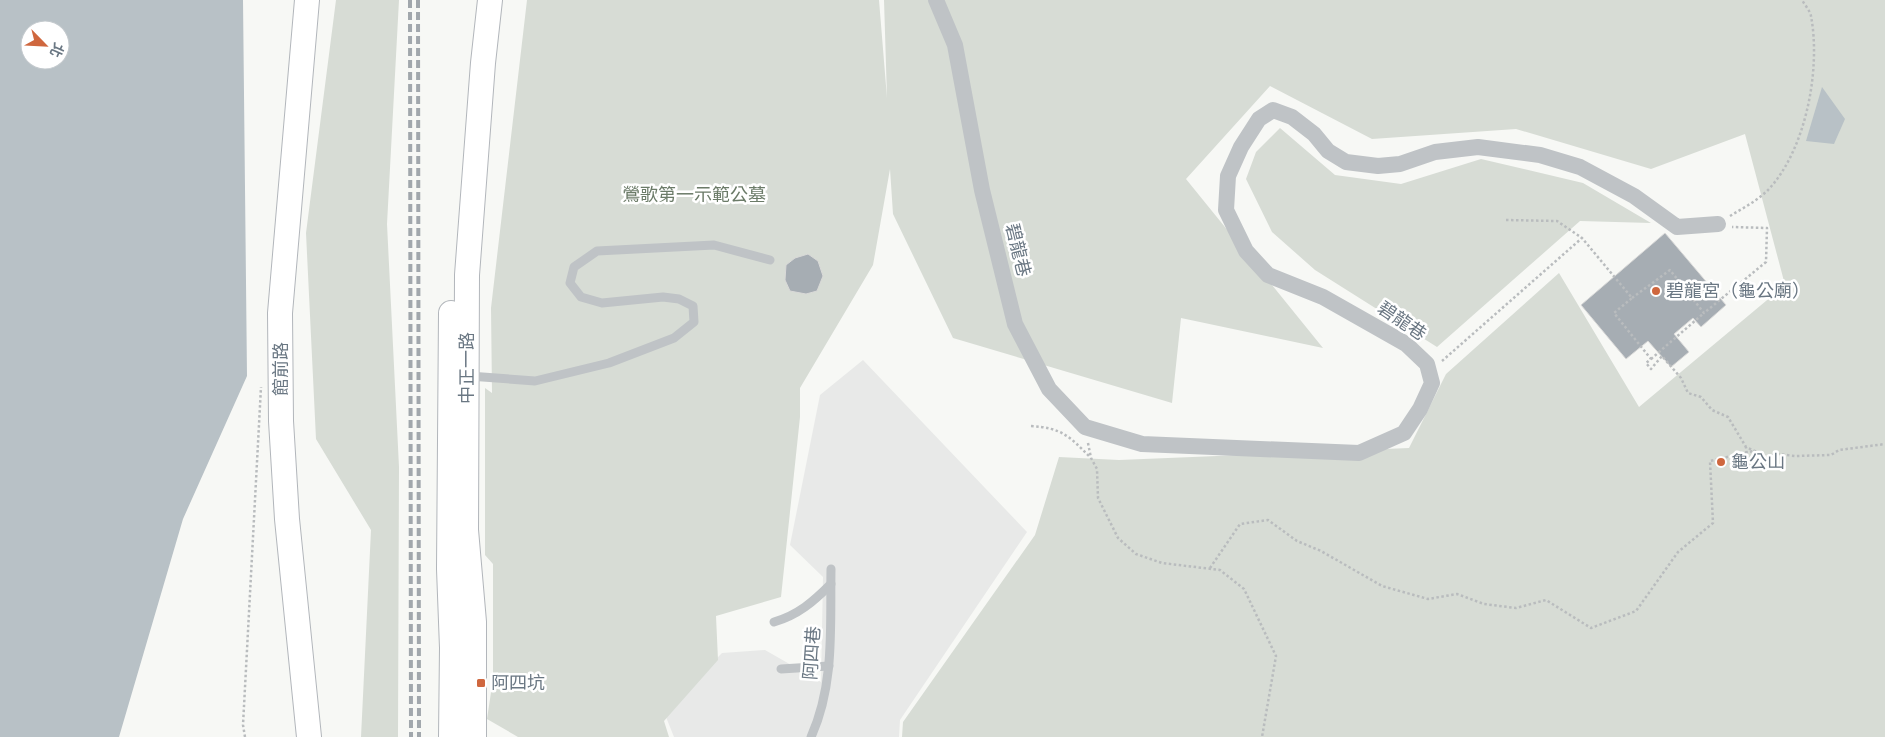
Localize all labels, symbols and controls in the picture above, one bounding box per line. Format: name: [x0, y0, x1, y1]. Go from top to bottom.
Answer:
north arrow: [20, 20, 70, 70]
text: 北: [46, 40, 67, 60]
park label: 鶯歌第一示範公墓: [622, 184, 766, 206]
street label: 碧龍巷: [1001, 221, 1035, 279]
place label: 碧龍宮（龜公廟）: [1666, 280, 1810, 302]
marker: 碧龍宮（龜公廟）: [1650, 285, 1662, 297]
street label: 碧龍巷: [1373, 297, 1431, 345]
street label: 中正一路: [456, 332, 478, 404]
street label: 館前路: [270, 342, 292, 396]
place label: 龜公山: [1731, 451, 1785, 473]
marker: 龜公山: [1715, 456, 1727, 468]
street label: 阿四巷: [799, 625, 825, 681]
place label: 阿四坑: [491, 672, 545, 694]
marker: 阿四坑: [475, 677, 487, 689]

